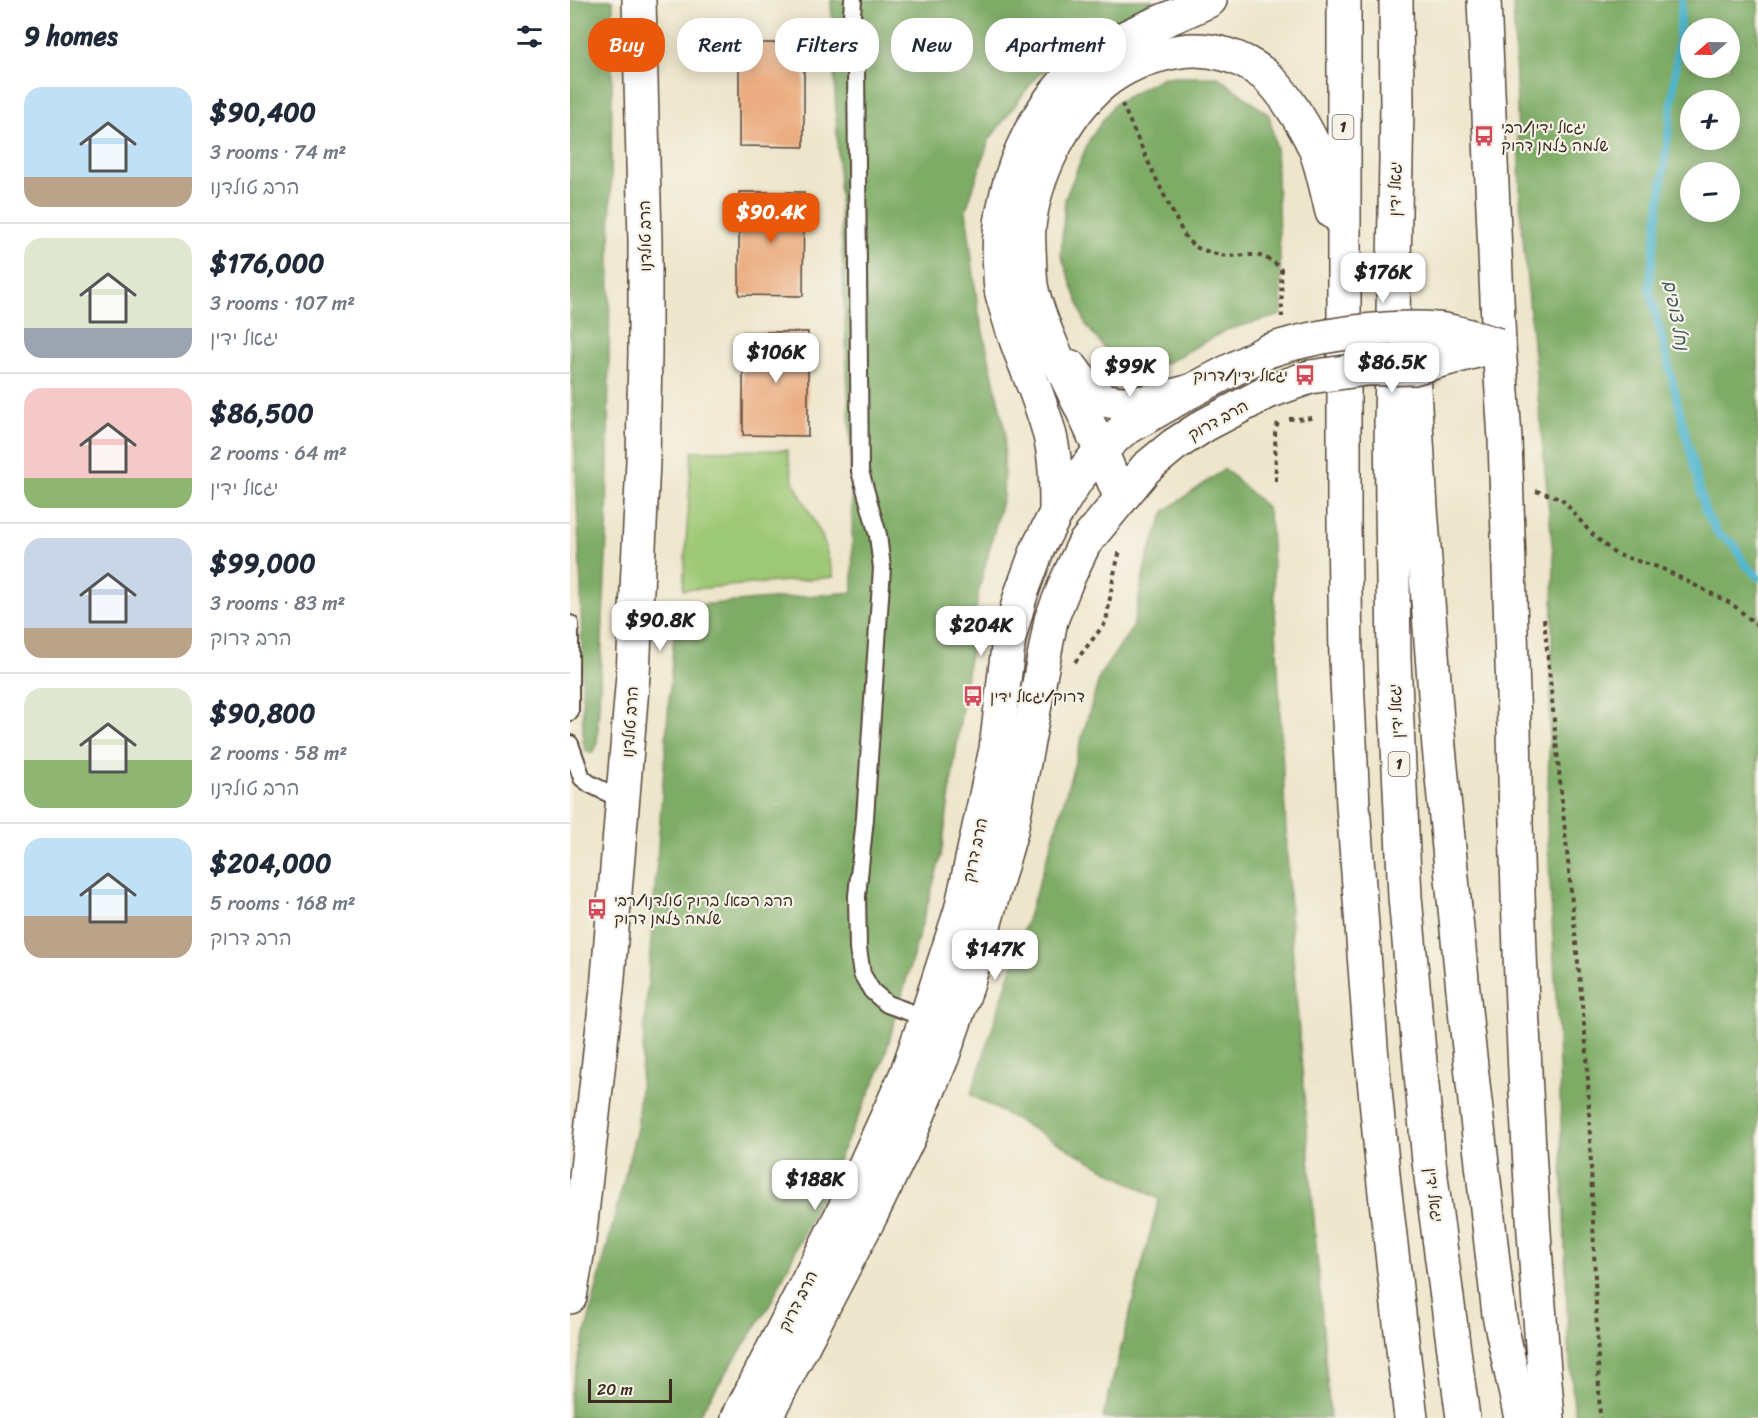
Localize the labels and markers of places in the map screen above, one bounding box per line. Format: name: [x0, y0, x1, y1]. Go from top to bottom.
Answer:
place label: יגאל ידין/רבי שלמה זלמן דרוק: [1501, 113, 1609, 160]
bus stop icon: יגאל ידין/רבי שלמה זלמן דרוק: [1472, 124, 1496, 148]
pin: $90.4K: [722, 193, 820, 244]
pin: $176K: [1341, 253, 1425, 304]
pin: $106K: [734, 333, 818, 384]
pin: $86.5K: [1343, 343, 1441, 394]
pin: $99K: [1094, 347, 1166, 398]
place label: יגאל ידין/דרוק: [1193, 361, 1288, 390]
bus stop icon: יגאל ידין/דרוק: [1293, 363, 1317, 387]
pin: $90.8K: [611, 601, 709, 652]
pin: $204K: [939, 606, 1023, 657]
place label: דרוק/יגאל ידין: [990, 682, 1085, 711]
bus stop icon: דרוק/יגאל ידין: [961, 684, 985, 708]
place label: הרב רפאל ברוך טולדנו/רבי שלמה זלמן דרוק: [614, 886, 793, 933]
bus stop icon: הרב רפאל ברוך טולדנו/רבי שלמה זלמן דרוק: [585, 897, 609, 921]
pin: $147K: [953, 930, 1037, 981]
pin: $188K: [773, 1160, 857, 1211]

